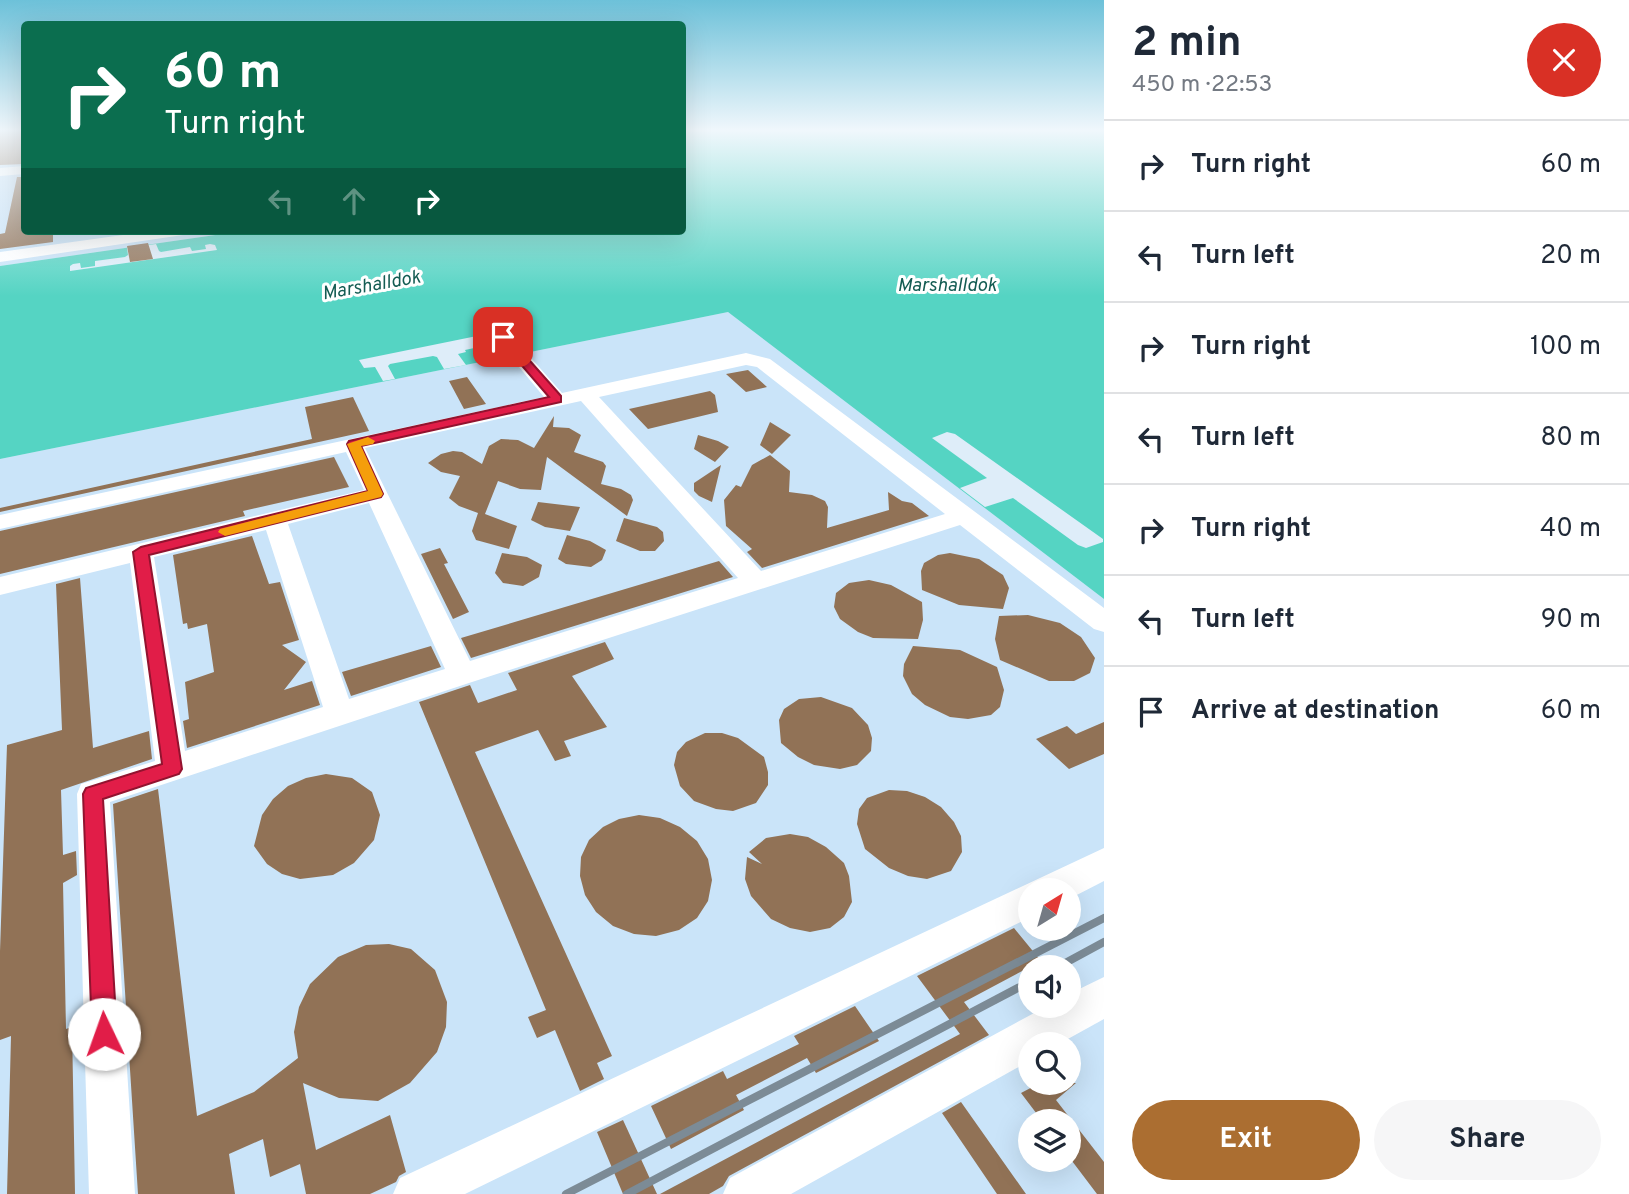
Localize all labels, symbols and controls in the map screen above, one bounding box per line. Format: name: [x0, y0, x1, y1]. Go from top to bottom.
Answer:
text: 2 min: [1132, 18, 1242, 71]
button: close: [1527, 23, 1601, 97]
text: 60 m: [164, 44, 282, 106]
icon: right: [49, 49, 140, 140]
text: 450 m · 22:53: [1132, 71, 1272, 100]
text: Turn right: [164, 105, 306, 145]
icon: right: [1132, 147, 1170, 185]
text: Turn right: [1191, 149, 1311, 182]
text: 60 m: [1541, 149, 1601, 182]
icon: left: [262, 182, 300, 220]
icon: ahead: [335, 182, 373, 220]
icon: right: [408, 182, 446, 220]
icon: left: [1132, 238, 1170, 276]
text: Turn left: [1191, 240, 1295, 273]
text: 20 m: [1540, 240, 1601, 273]
water label: Marshalldok: [320, 265, 423, 306]
water label: Marshalldok: [897, 274, 997, 298]
pin: [473, 307, 533, 367]
icon: arrive: [484, 318, 522, 356]
icon: right: [1132, 329, 1170, 367]
text: Turn right: [1191, 331, 1311, 364]
text: 100 m: [1530, 331, 1601, 364]
icon: left: [1132, 420, 1170, 458]
text: Turn left: [1191, 422, 1295, 455]
text: 80 m: [1541, 422, 1601, 455]
icon: right: [1132, 511, 1170, 549]
text: Turn right: [1191, 513, 1311, 546]
text: 40 m: [1540, 513, 1601, 546]
icon: left: [1132, 602, 1170, 640]
text: Turn left: [1191, 604, 1295, 637]
text: 90 m: [1541, 604, 1601, 637]
icon: arrive: [1132, 693, 1170, 731]
text: Arrive at destination: [1191, 695, 1439, 728]
text: 60 m: [1541, 695, 1601, 728]
north arrow: [1018, 878, 1082, 942]
map controls: [1018, 878, 1081, 1172]
button: sound: [1018, 955, 1081, 1018]
position arrow: [67, 997, 141, 1071]
button: search: [1018, 1032, 1081, 1095]
button: Exit: [1132, 1100, 1360, 1180]
button: Share: [1374, 1100, 1601, 1180]
button: layers: [1018, 1109, 1081, 1172]

